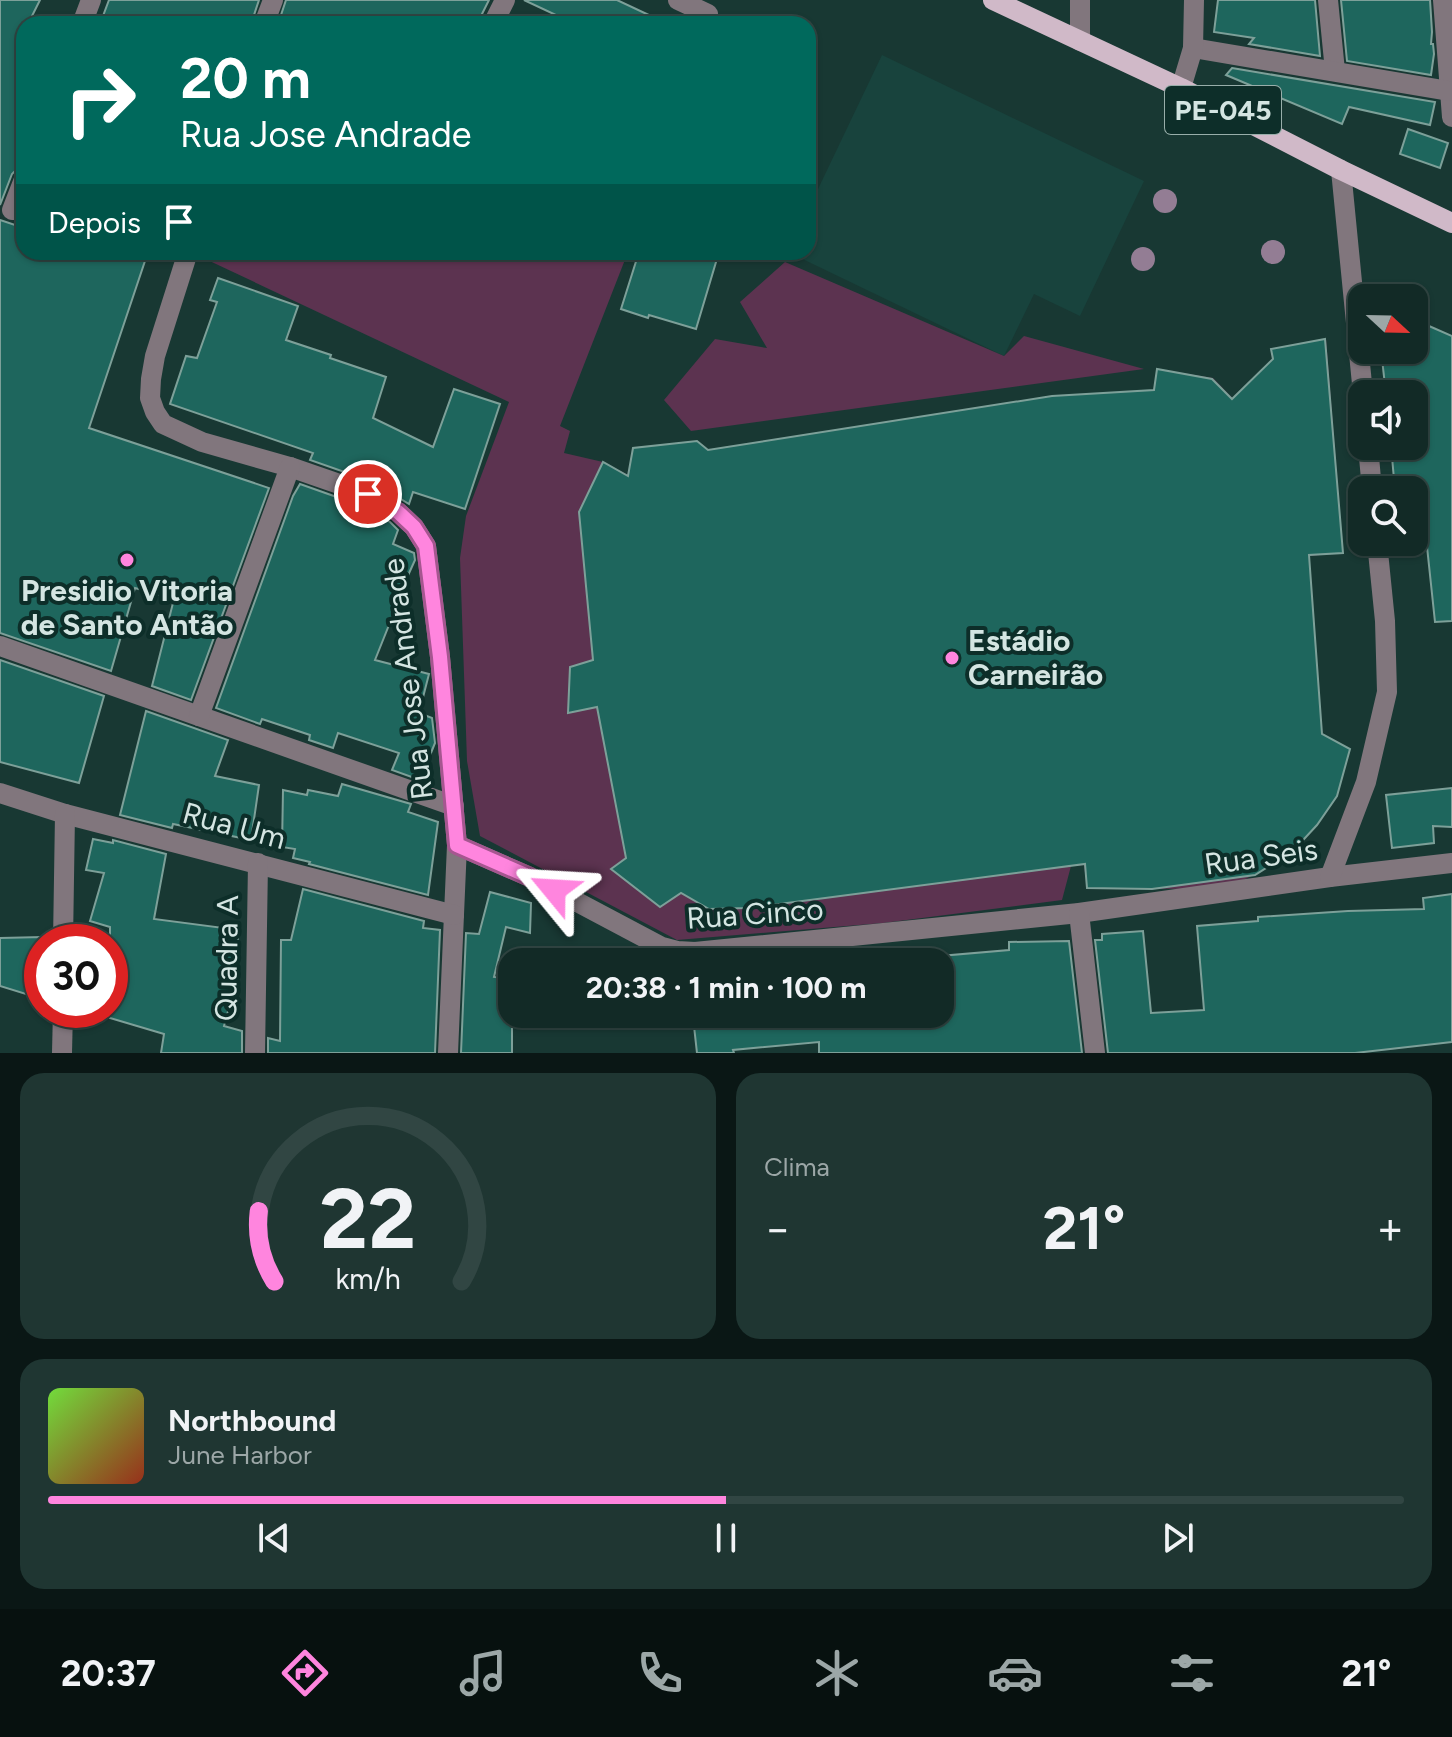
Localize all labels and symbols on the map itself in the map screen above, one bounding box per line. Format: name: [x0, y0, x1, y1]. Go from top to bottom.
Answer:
road number: PE-045: [1165, 86, 1281, 134]
north arrow: [1348, 284, 1428, 364]
pin: [334, 460, 402, 528]
marker: Presidio Vitoria de Santo Antão: [118, 551, 136, 569]
street label: Rua Jose Andrade: [374, 556, 441, 802]
place label: Presidio Vitoria de Santo Antão: [21, 572, 233, 643]
place label: Estádio Carneirão: [968, 622, 1103, 693]
marker: Estádio Carneirão: [943, 649, 961, 667]
street label: Rua Um: [179, 794, 290, 857]
street label: Rua Seis: [1202, 830, 1320, 883]
position arrow: [512, 848, 596, 932]
street label: Rua Cinco: [685, 890, 825, 937]
street label: Quadra A: [207, 894, 246, 1021]
speed limit sign: 30: [24, 924, 128, 1028]

